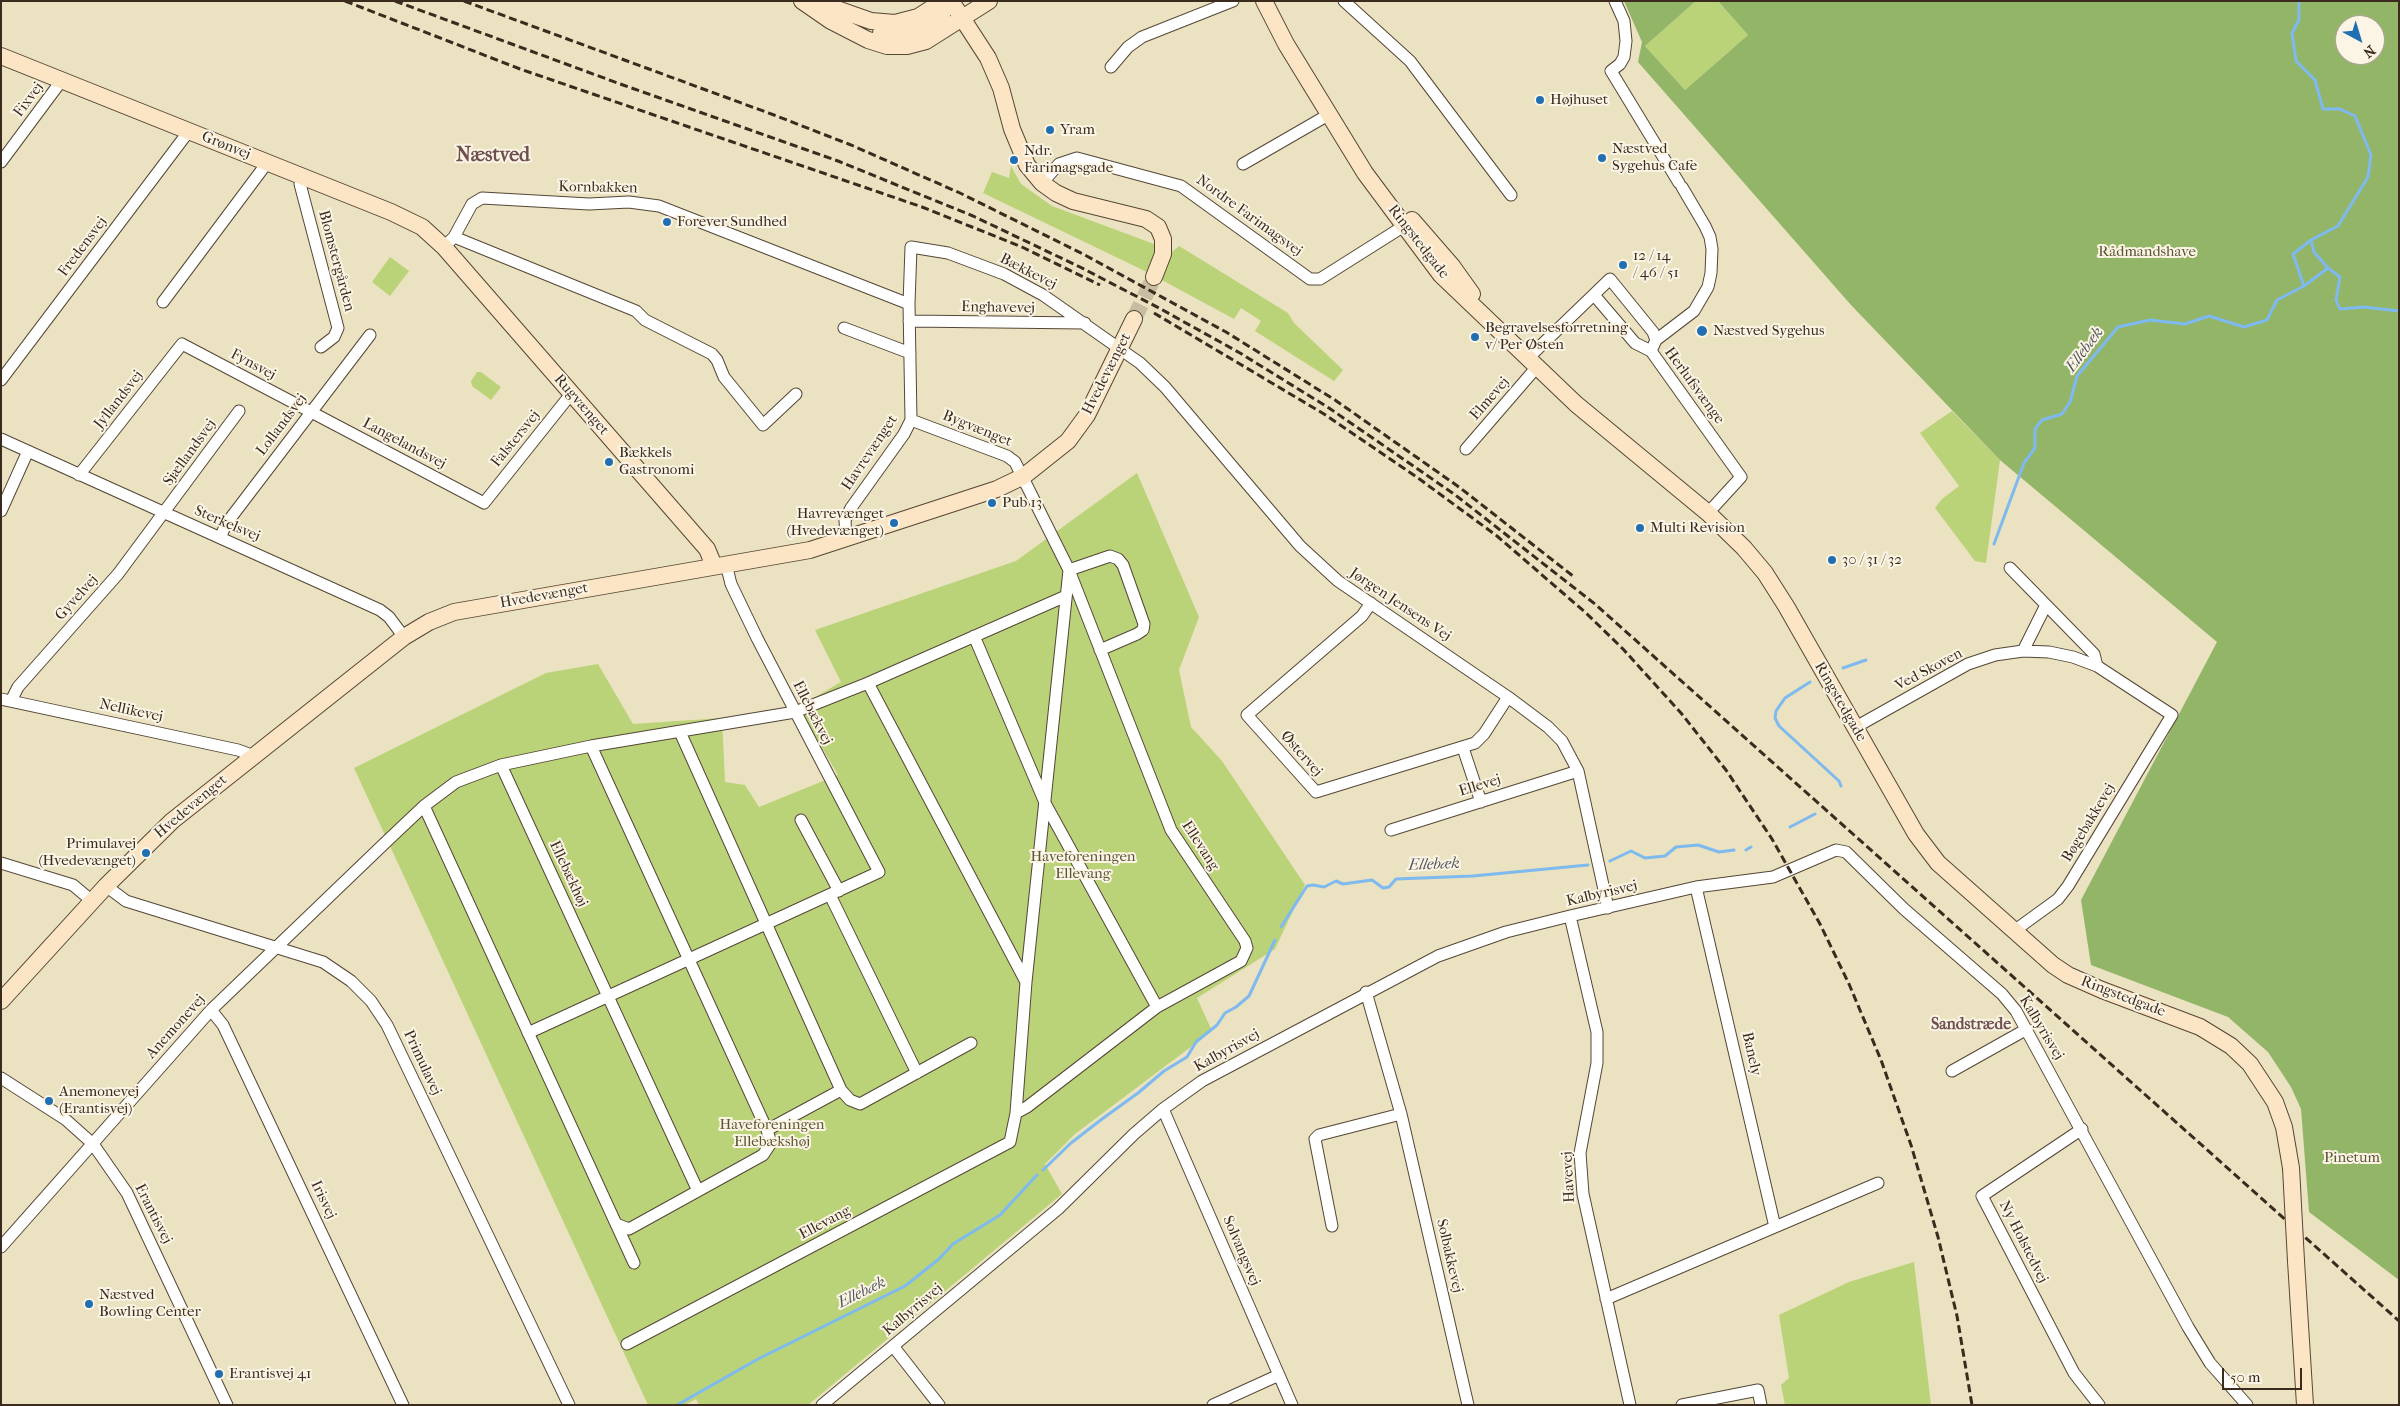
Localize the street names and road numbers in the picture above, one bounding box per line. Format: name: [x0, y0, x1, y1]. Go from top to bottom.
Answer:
street label: Fixvej: [10, 79, 48, 121]
street label: Grønvej: [199, 128, 253, 164]
street label: Nordre Farimagsvej: [1192, 171, 1306, 261]
street label: Kornbakken: [558, 178, 638, 198]
street label: Ringstedgade: [1384, 201, 1452, 283]
street label: Blomstergården: [314, 209, 358, 313]
street label: Fredensvej: [55, 214, 111, 280]
street label: Bækkevej: [997, 250, 1059, 294]
street label: Enghavevej: [961, 298, 1035, 318]
street label: Hvedevænget: [1079, 330, 1135, 418]
street label: Herlufsvænge: [1660, 344, 1728, 428]
street label: Fynsvej: [227, 346, 279, 384]
street label: Jyllandsvej: [91, 367, 147, 433]
street label: Rugvænget: [550, 371, 612, 439]
street label: Elmevej: [1466, 374, 1514, 424]
street label: Lollandsvej: [253, 391, 311, 459]
street label: Falstersvej: [488, 407, 544, 471]
street label: Bygvænget: [940, 407, 1014, 451]
street label: Havrevænget: [838, 412, 902, 494]
street label: Langelandsvej: [359, 414, 449, 474]
street label: Sjællandsvej: [160, 416, 220, 490]
street label: Sterkelsvej: [191, 502, 263, 546]
street label: Jørgen Jensens Vej: [1346, 564, 1454, 646]
street label: Gyvelvej: [52, 571, 102, 625]
street label: Hvedevænget: [498, 579, 590, 613]
street label: Ved Skoven: [1892, 645, 1966, 695]
street label: Ringstedgade: [1810, 659, 1870, 745]
street label: Ellebækvej: [788, 678, 836, 748]
street label: Nellikevej: [98, 695, 164, 727]
street label: Østervej: [1276, 727, 1326, 781]
street label: Hvedevænget: [151, 771, 231, 843]
street label: Ellevej: [1457, 771, 1503, 801]
street label: Bøgebakkevej: [2058, 780, 2120, 866]
street label: Ellevang: [1177, 818, 1223, 874]
street label: Ellebækhøj: [545, 838, 591, 910]
street label: Kalbyrisvej: [1565, 877, 1639, 911]
street label: Ringstedgade: [2078, 973, 2168, 1021]
street label: Anemonevej: [143, 991, 209, 1063]
street label: Kalbyrisvej: [2015, 992, 2067, 1064]
street label: Kalbyrisvej: [1191, 1026, 1263, 1076]
street label: Primulavej: [399, 1027, 445, 1099]
street label: Banely: [1737, 1030, 1765, 1078]
street label: Havevej: [1559, 1151, 1579, 1203]
street label: Irisvej: [306, 1178, 340, 1222]
street label: Erantisvej: [130, 1181, 176, 1247]
street label: Ny Holstedvej: [1994, 1198, 2052, 1286]
street label: Ellevang: [796, 1202, 854, 1244]
street label: Solvangsvej: [1218, 1213, 1264, 1289]
street label: Solbakkevej: [1432, 1217, 1466, 1295]
street label: Kalbyrisvej: [880, 1280, 946, 1340]

